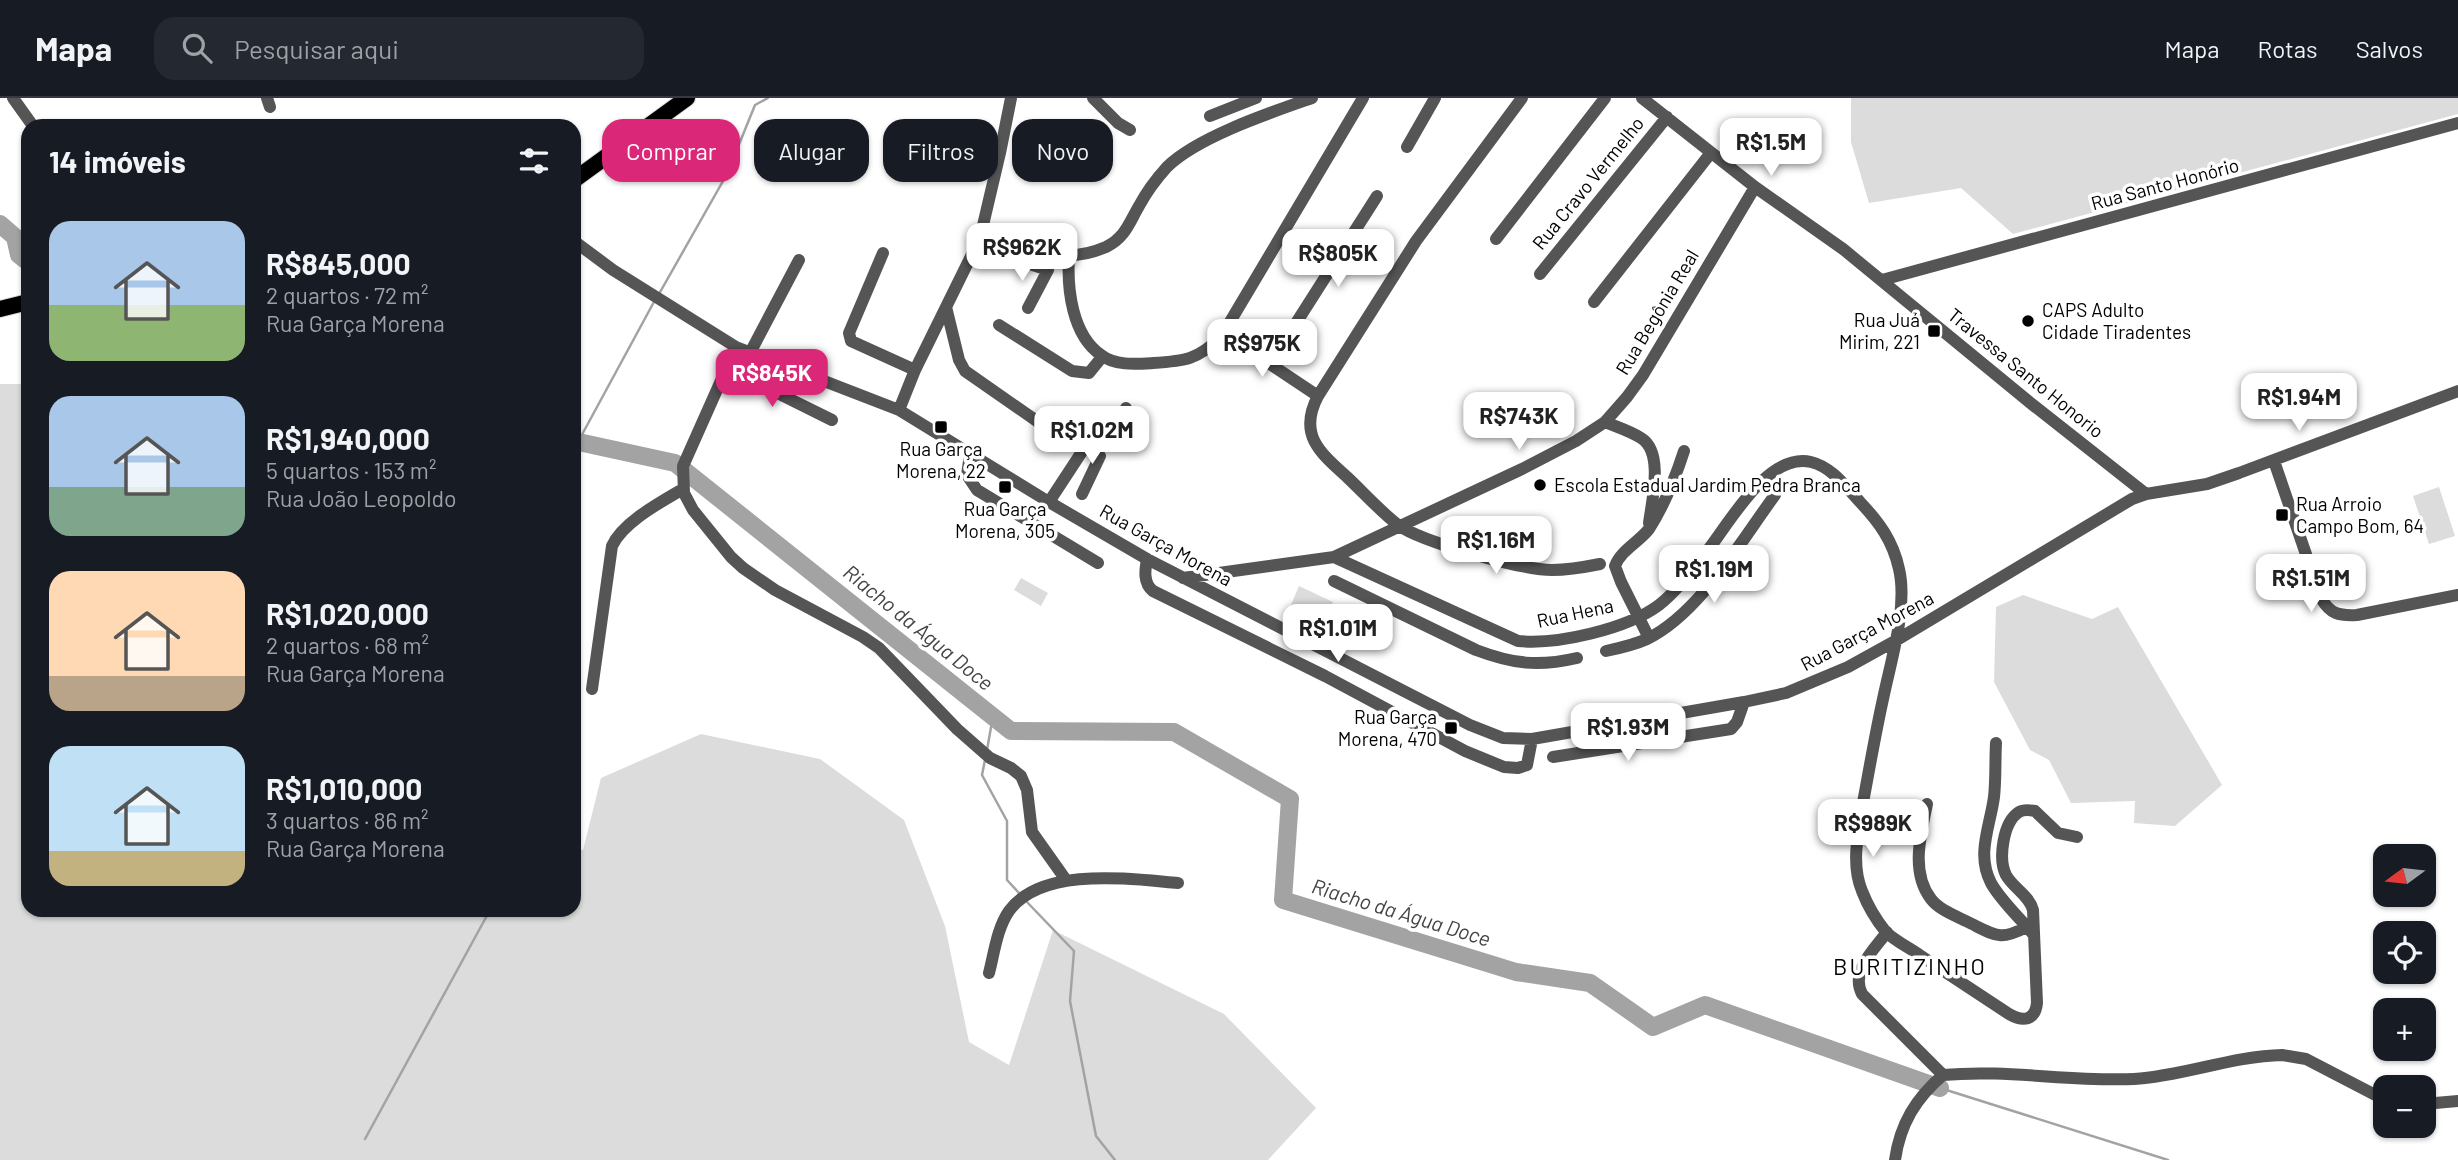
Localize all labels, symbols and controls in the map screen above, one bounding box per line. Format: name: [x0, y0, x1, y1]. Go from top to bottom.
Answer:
search box: [154, 17, 644, 80]
text: Mapa: [35, 28, 112, 68]
icon: search: [178, 29, 216, 67]
text: Pesquisar aqui: [234, 33, 399, 64]
text: Mapa: [2165, 34, 2220, 63]
text: Rotas: [2258, 34, 2318, 63]
text: Salvos: [2356, 34, 2423, 63]
street label: Rua Cravo Vermelho: [1527, 112, 1648, 254]
pin: R$1.5M: [1714, 118, 1828, 178]
chip: Comprar: [602, 119, 740, 182]
chip: Alugar: [754, 119, 869, 182]
chip: Filtros: [883, 119, 998, 182]
chip: Novo: [1012, 119, 1113, 182]
text: R$1.5M: [1736, 127, 1806, 155]
icon: filters: [515, 142, 553, 180]
text: 14 imóveis: [49, 143, 186, 179]
street label: Rua Santo Honório: [2088, 153, 2241, 214]
pin: R$962K: [965, 223, 1079, 283]
pin: R$805K: [1281, 230, 1395, 289]
text: R$962K: [982, 232, 1062, 260]
text: R$805K: [1298, 238, 1378, 266]
text: R$845,000: [266, 245, 411, 281]
street label: Rua Begônia Real: [1610, 245, 1703, 379]
icon: home: [105, 249, 189, 333]
text: 2 quartos · 72 m²: [266, 281, 428, 309]
place label: CAPS Adulto Cidade Tiradentes: [2042, 298, 2191, 343]
street label: Travessa Santo Honorio: [1944, 303, 2109, 442]
place label: Rua Juá Mirim, 221: [1839, 308, 1920, 353]
text: Rua Garça Morena: [266, 309, 445, 337]
marker: CAPS Adulto Cidade Tiradentes: [2020, 313, 2036, 329]
pin: R$975K: [1205, 320, 1319, 379]
marker: Rua Juá Mirim, 221: [1926, 323, 1942, 339]
text: R$975K: [1223, 328, 1301, 356]
pin: R$845K: [715, 350, 829, 409]
text: R$845K: [732, 358, 812, 386]
pin: R$1.94M: [2234, 374, 2364, 433]
text: R$1.94M: [2257, 382, 2341, 410]
pin: R$743K: [1462, 392, 1576, 452]
text: R$743K: [1479, 401, 1559, 429]
pin: R$1.02M: [1027, 406, 1157, 466]
text: R$1.02M: [1050, 415, 1134, 443]
marker: Rua Garça Morena, 22: [933, 419, 949, 435]
text: R$1,940,000: [266, 420, 430, 456]
icon: home: [105, 424, 189, 508]
place label: Rua Garça Morena, 22: [896, 437, 986, 482]
text: 5 quartos · 153 m²: [266, 456, 436, 484]
place label: Escola Estadual Jardim Pedra Branca: [1554, 473, 1861, 496]
marker: Escola Estadual Jardim Pedra Branca: [1532, 477, 1548, 493]
marker: Rua Garça Morena, 305: [997, 479, 1013, 495]
text: Rua João Leopoldo: [266, 484, 457, 512]
place label: Rua Arroio Campo Bom, 64: [2296, 492, 2424, 537]
place label: Rua Garça Morena, 305: [955, 497, 1055, 542]
street label: Rua Garça Morena: [1096, 499, 1236, 590]
marker: Rua Arroio Campo Bom, 64: [2274, 507, 2290, 523]
pin: R$1.16M: [1431, 517, 1561, 576]
text: R$1.16M: [1457, 525, 1535, 553]
pin: R$1.19M: [1649, 546, 1779, 605]
text: R$1.19M: [1675, 554, 1753, 582]
pin: R$1.51M: [2246, 554, 2376, 614]
water label: Riacho da Água Doce: [839, 559, 999, 695]
text: R$1.51M: [2272, 563, 2350, 591]
street label: Rua Garça Morena: [1796, 586, 1937, 675]
street label: Rua Hena: [1534, 593, 1615, 632]
text: R$1,020,000: [266, 595, 429, 631]
icon: home: [105, 599, 189, 683]
pin: R$1.01M: [1273, 604, 1403, 664]
text: R$1.01M: [1299, 613, 1377, 641]
text: 2 quartos · 68 m²: [266, 631, 429, 659]
text: Rua Garça Morena: [266, 659, 445, 687]
pin: R$1.93M: [1563, 704, 1693, 763]
place label: Rua Garça Morena, 470: [1338, 705, 1437, 750]
text: R$1.93M: [1587, 712, 1669, 740]
marker: Rua Garça Morena, 470: [1443, 720, 1459, 736]
text: R$1,010,000: [266, 770, 422, 806]
icon: home: [105, 774, 189, 858]
pin: R$989K: [1816, 800, 1930, 859]
text: 3 quartos · 86 m²: [266, 806, 429, 834]
text: R$989K: [1834, 808, 1912, 836]
text: Rua Garça Morena: [266, 834, 445, 862]
north arrow: [2373, 844, 2436, 906]
map controls: [2373, 844, 2436, 1138]
water label: Riacho da Água Doce: [1309, 872, 1494, 951]
button: locate: [2373, 921, 2436, 984]
district label: BURITIZINHO: [1833, 952, 1987, 980]
button: +: [2373, 998, 2436, 1061]
button: −: [2373, 1075, 2436, 1138]

